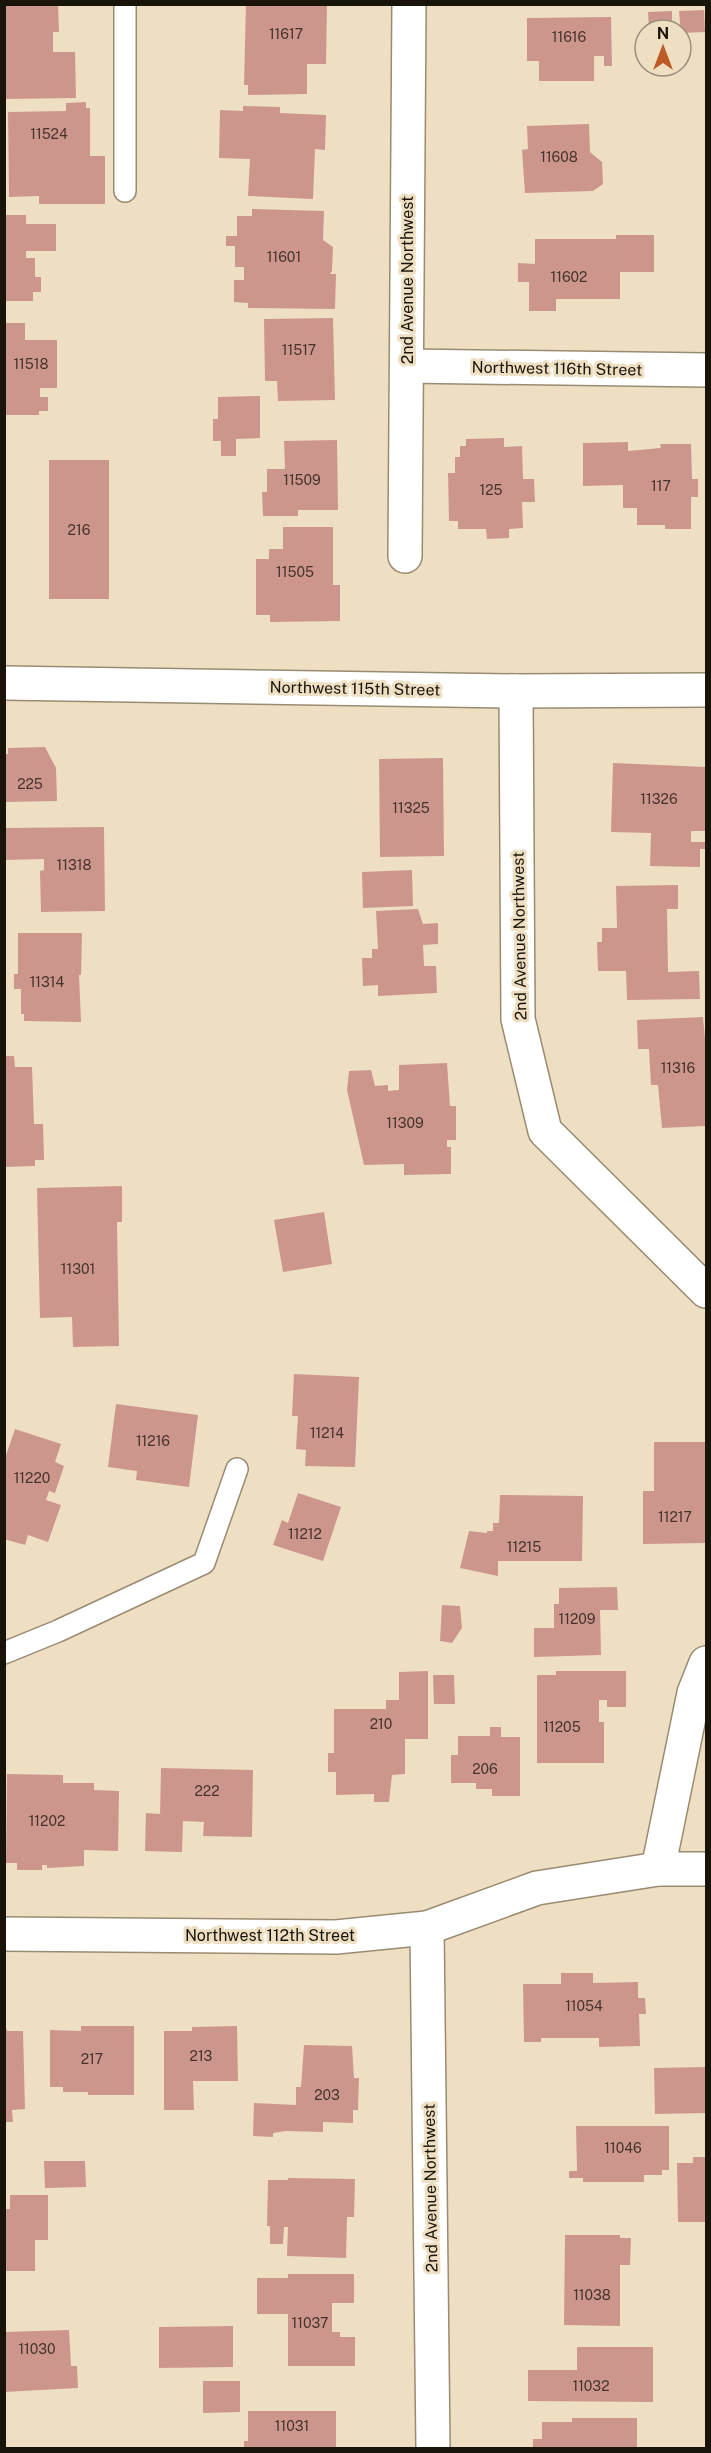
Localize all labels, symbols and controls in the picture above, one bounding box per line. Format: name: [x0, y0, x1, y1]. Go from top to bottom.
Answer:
north arrow: [633, 18, 693, 78]
text: N: [657, 24, 669, 43]
house number: 11617: [269, 26, 303, 42]
house number: 11616: [552, 29, 587, 45]
house number: 11524: [30, 126, 68, 142]
house number: 11608: [540, 149, 578, 165]
street label: 2nd Avenue Northwest: [398, 196, 417, 364]
house number: 11601: [267, 249, 301, 265]
house number: 11602: [551, 269, 587, 285]
house number: 11517: [282, 342, 316, 358]
house number: 11518: [13, 356, 49, 372]
street label: Northwest 116th Street: [472, 358, 642, 379]
house number: 11509: [283, 472, 321, 488]
house number: 117: [651, 478, 671, 494]
house number: 125: [479, 482, 503, 498]
house number: 216: [68, 522, 91, 538]
house number: 11505: [276, 564, 314, 580]
street label: Northwest 115th Street: [269, 678, 441, 699]
house number: 225: [17, 776, 43, 792]
house number: 11326: [640, 791, 678, 807]
house number: 11325: [392, 800, 430, 816]
street label: 2nd Avenue Northwest: [509, 852, 530, 1020]
house number: 11318: [57, 857, 91, 873]
house number: 11314: [30, 974, 65, 990]
house number: 11316: [661, 1060, 696, 1076]
house number: 11309: [386, 1115, 424, 1131]
house number: 11301: [61, 1261, 95, 1277]
house number: 11214: [310, 1425, 344, 1441]
house number: 11216: [136, 1433, 170, 1449]
house number: 11220: [14, 1470, 50, 1486]
house number: 11217: [658, 1509, 692, 1525]
house number: 11212: [288, 1526, 322, 1542]
house number: 11215: [507, 1539, 541, 1555]
house number: 11209: [559, 1611, 596, 1627]
house number: 210: [370, 1716, 392, 1732]
house number: 11205: [543, 1719, 581, 1735]
house number: 206: [472, 1761, 498, 1777]
house number: 222: [194, 1783, 220, 1799]
house number: 11202: [29, 1813, 65, 1829]
street label: Northwest 112th Street: [185, 1926, 355, 1945]
house number: 11054: [565, 1998, 603, 2014]
house number: 213: [190, 2048, 213, 2064]
house number: 217: [81, 2051, 103, 2067]
house number: 203: [314, 2087, 340, 2103]
street label: 2nd Avenue Northwest: [420, 2104, 441, 2272]
house number: 11046: [604, 2140, 642, 2156]
house number: 11038: [573, 2287, 611, 2303]
house number: 11037: [292, 2315, 328, 2331]
house number: 11030: [18, 2341, 56, 2357]
house number: 11032: [572, 2378, 610, 2394]
house number: 11031: [275, 2418, 309, 2434]

